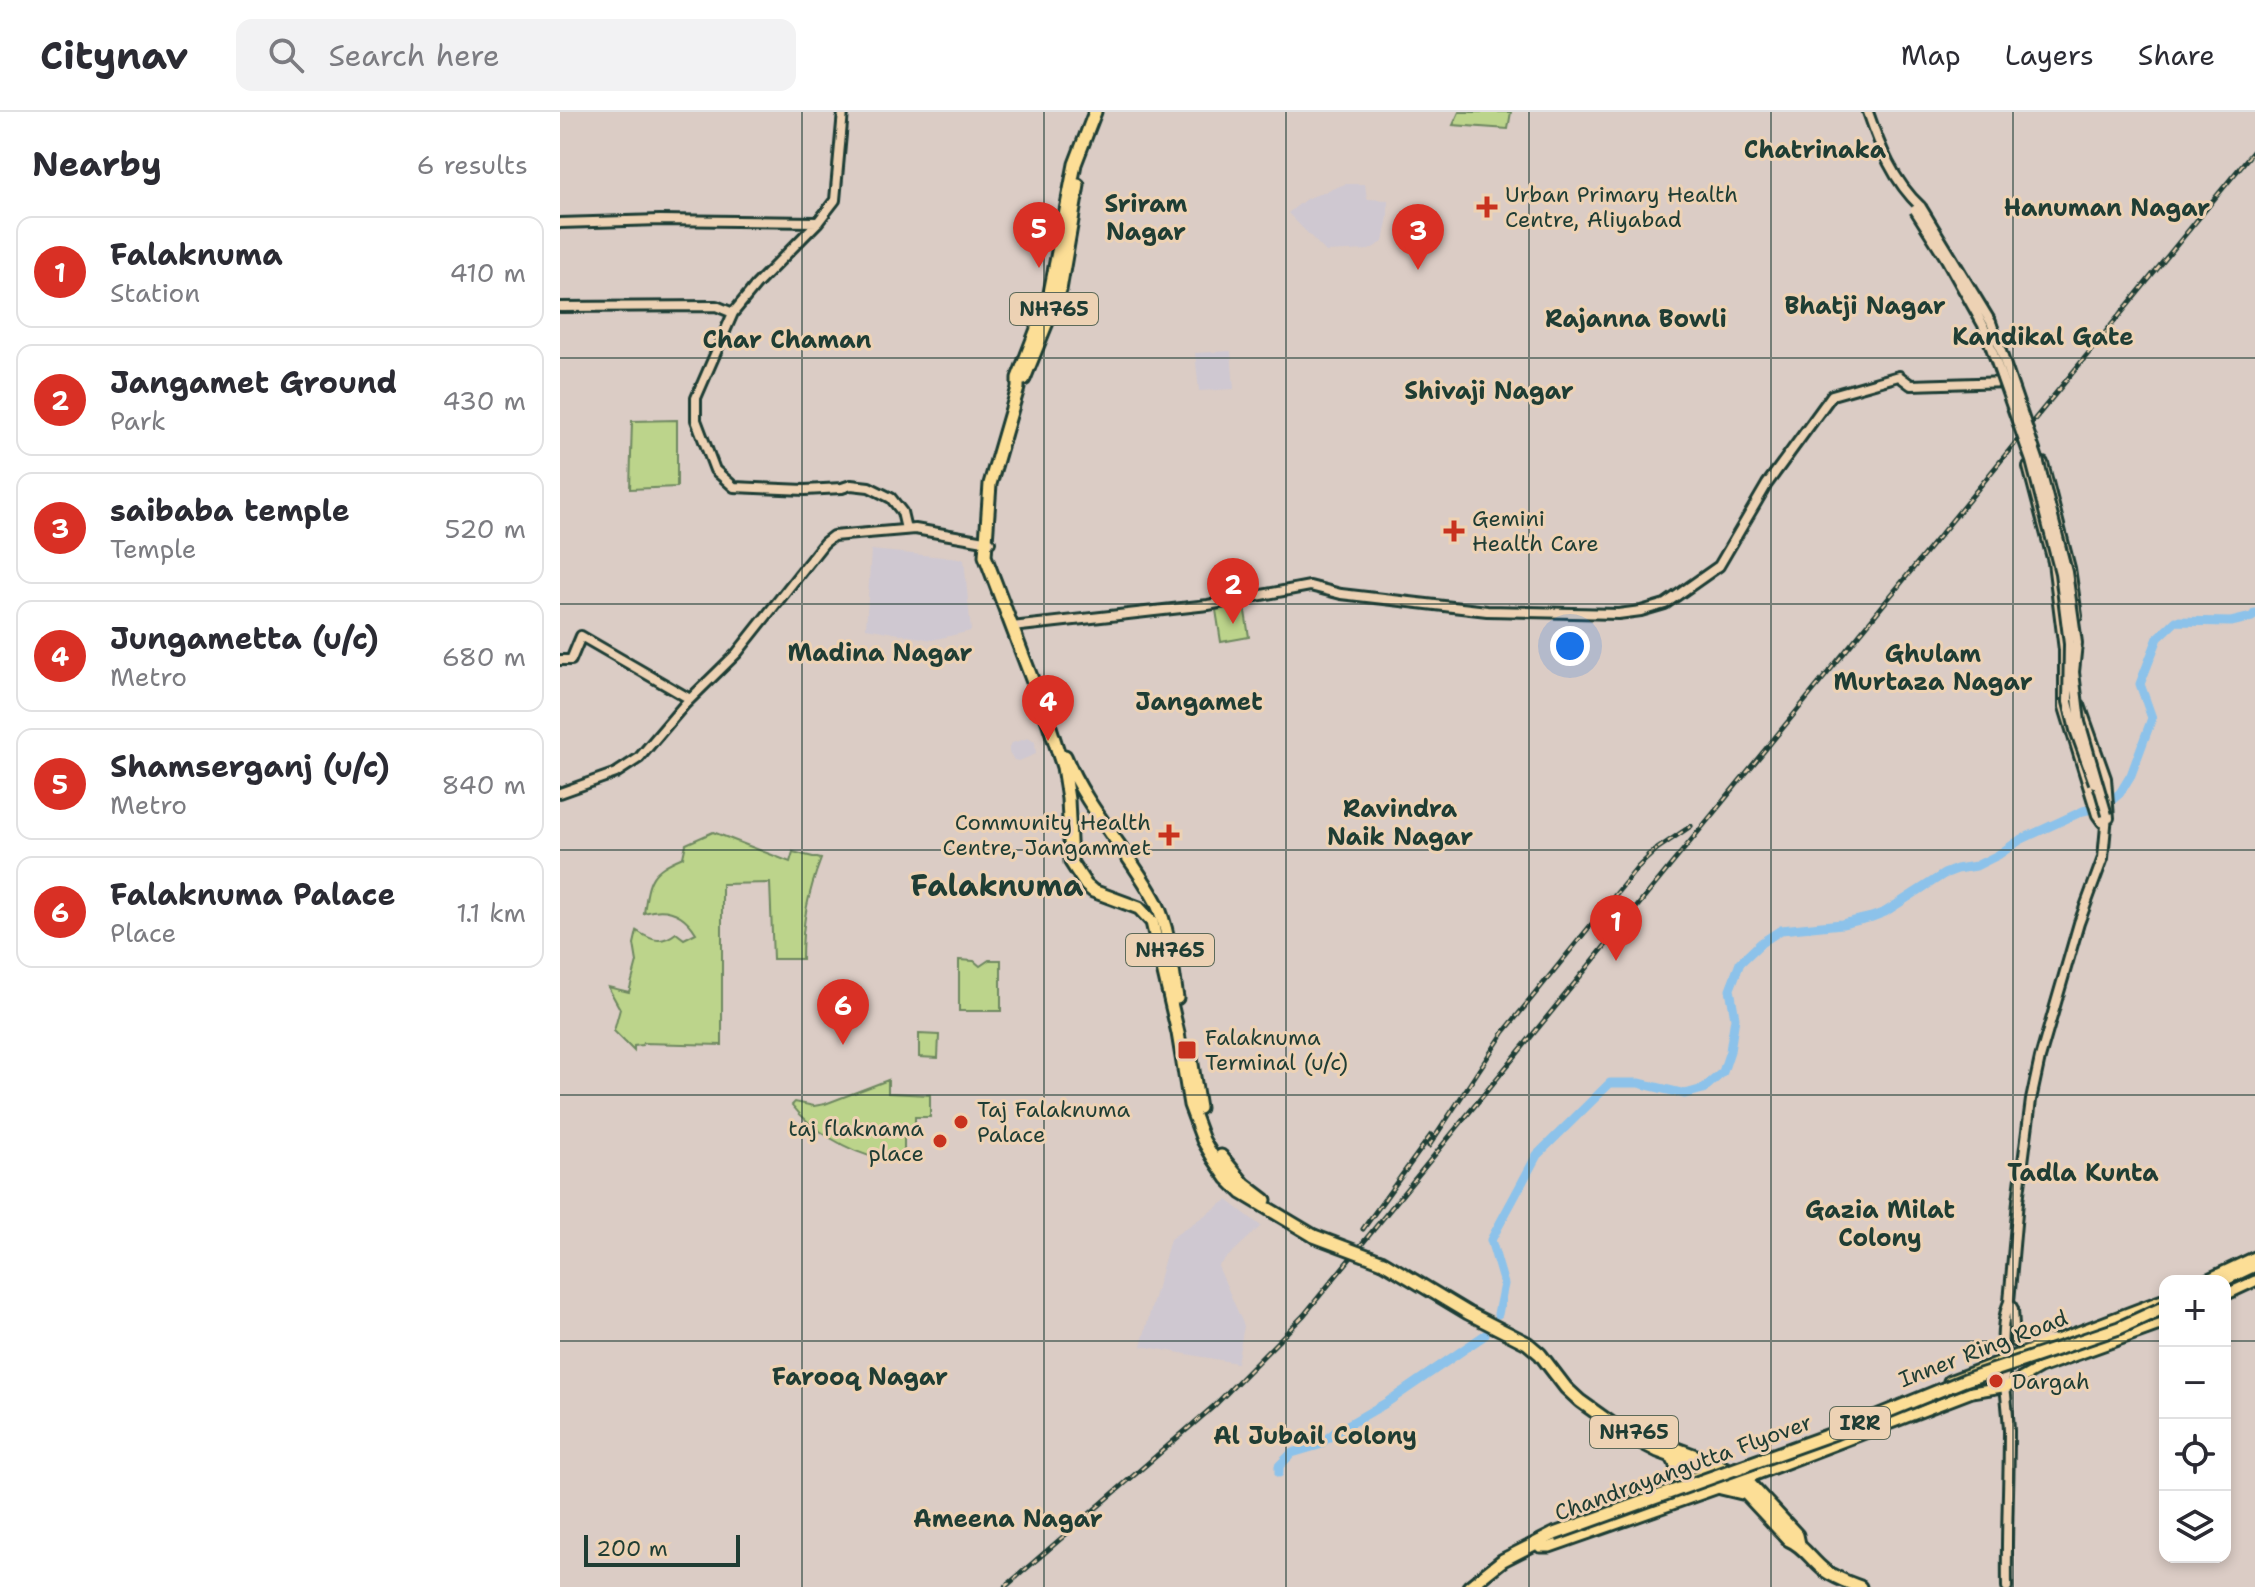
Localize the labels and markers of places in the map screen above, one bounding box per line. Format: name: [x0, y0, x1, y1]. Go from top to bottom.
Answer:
place label: Urban Primary Health Centre, Aliyabad: [1505, 180, 1738, 234]
marker: Urban Primary Health Centre, Aliyabad: [1476, 196, 1498, 218]
pin: 5: [1013, 202, 1065, 268]
pin: 3: [1392, 204, 1444, 270]
place label: Gemini Health Care: [1472, 504, 1599, 558]
marker: Gemini Health Care: [1443, 520, 1465, 542]
pin: 2: [1207, 558, 1259, 624]
pin: 4: [1022, 675, 1074, 741]
place label: Community Health Centre, Jangammet: [943, 808, 1151, 862]
marker: Community Health Centre, Jangammet: [1158, 824, 1180, 846]
pin: 1: [1590, 895, 1642, 961]
pin: 6: [817, 979, 869, 1045]
place label: Falaknuma Terminal (u/c): [1205, 1023, 1348, 1077]
marker: Falaknuma Terminal (u/c): [1176, 1039, 1198, 1061]
place label: Taj Falaknuma Palace: [977, 1095, 1131, 1149]
marker: Taj Falaknuma Palace: [952, 1113, 970, 1131]
place label: taj flaknama place: [788, 1114, 924, 1168]
marker: taj flaknama place: [931, 1132, 949, 1150]
place label: Dargah: [2012, 1367, 2090, 1396]
marker: Dargah: [1987, 1372, 2005, 1390]

